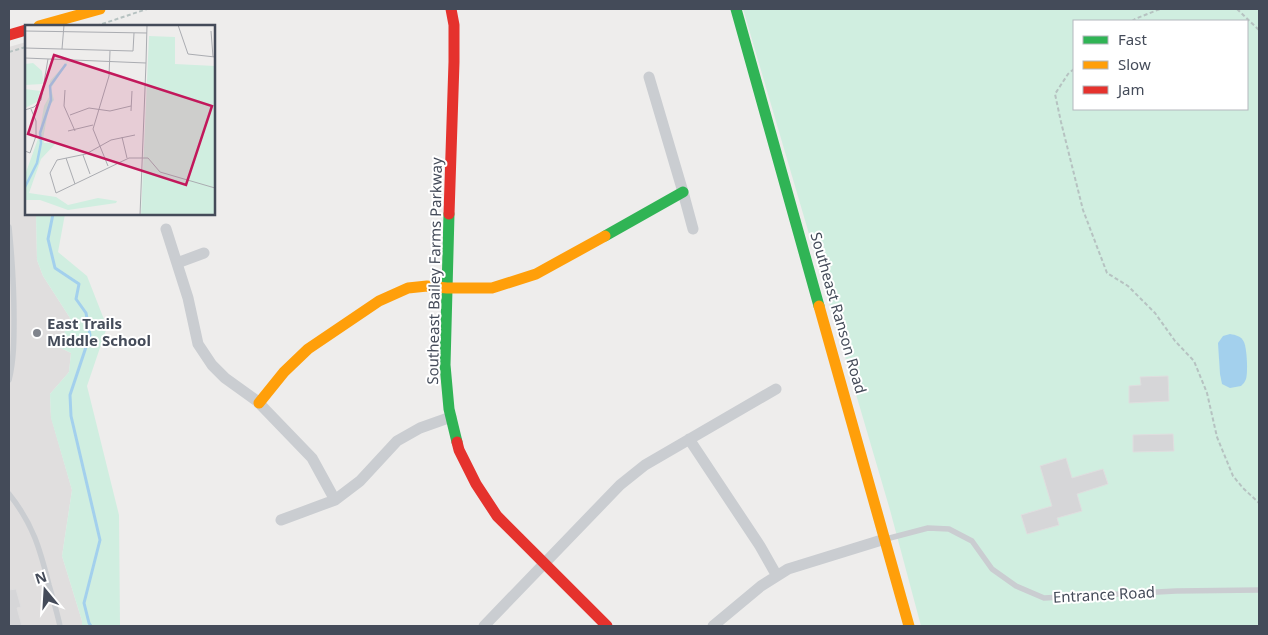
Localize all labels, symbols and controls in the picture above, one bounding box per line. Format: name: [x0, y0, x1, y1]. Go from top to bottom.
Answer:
legend: [1073, 20, 1248, 110]
inset map: [25, 25, 215, 215]
text: Fast: [1118, 29, 1147, 49]
text: Slow: [1118, 54, 1151, 74]
text: Jam: [1116, 79, 1145, 99]
street label: Southeast Bailey Farms Parkway: [422, 157, 446, 385]
street label: Southeast Ranson Road: [806, 230, 872, 396]
place label: East Trails Middle School: [47, 313, 151, 350]
marker: East Trails Middle School: [31, 327, 43, 339]
north arrow: [20, 565, 70, 615]
text: N: [32, 566, 49, 588]
street label: Entrance Road: [1052, 581, 1156, 607]

